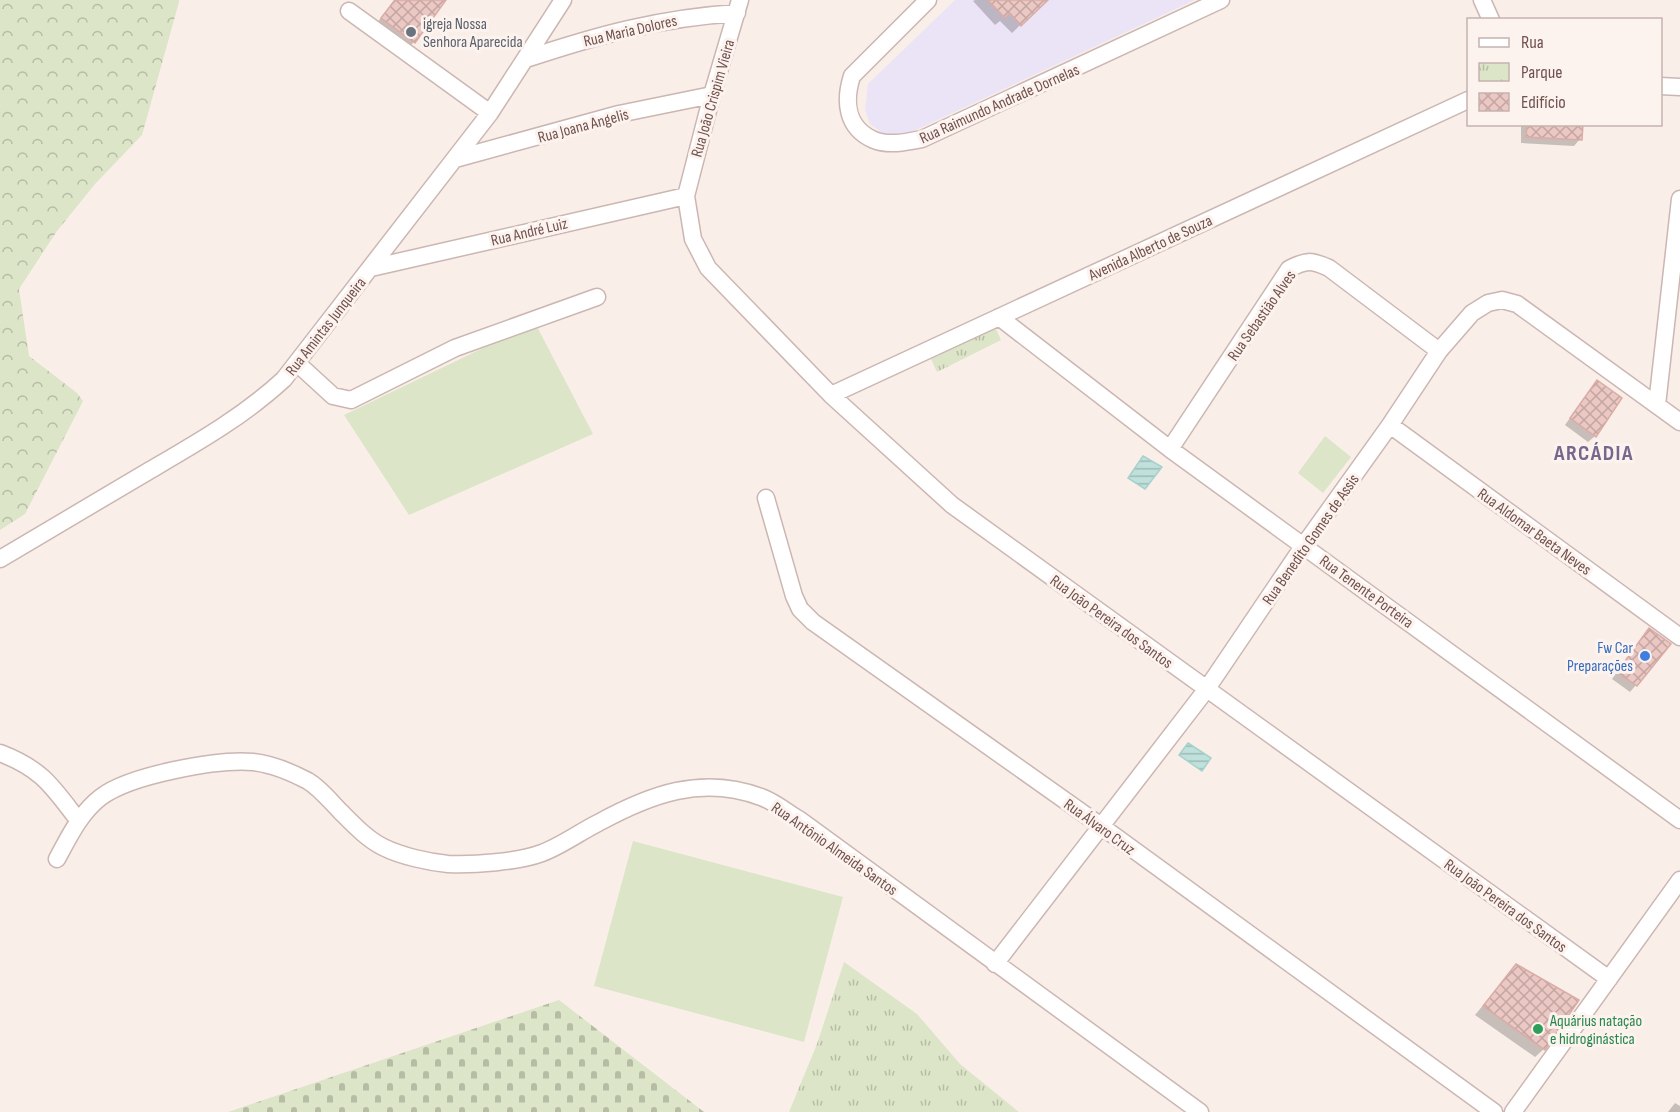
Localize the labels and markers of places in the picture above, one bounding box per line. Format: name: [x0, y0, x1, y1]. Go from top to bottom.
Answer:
place label: igreja Nossa Senhora Aparecida: [423, 15, 523, 52]
marker: igreja Nossa Senhora Aparecida: [404, 25, 418, 39]
place label: Fw Car Preparações: [1567, 639, 1633, 676]
marker: Fw Car Preparações: [1638, 649, 1652, 663]
place label: Aquárius natação e hidroginástica: [1549, 1012, 1642, 1049]
marker: Aquárius natação e hidroginástica: [1531, 1022, 1545, 1036]

